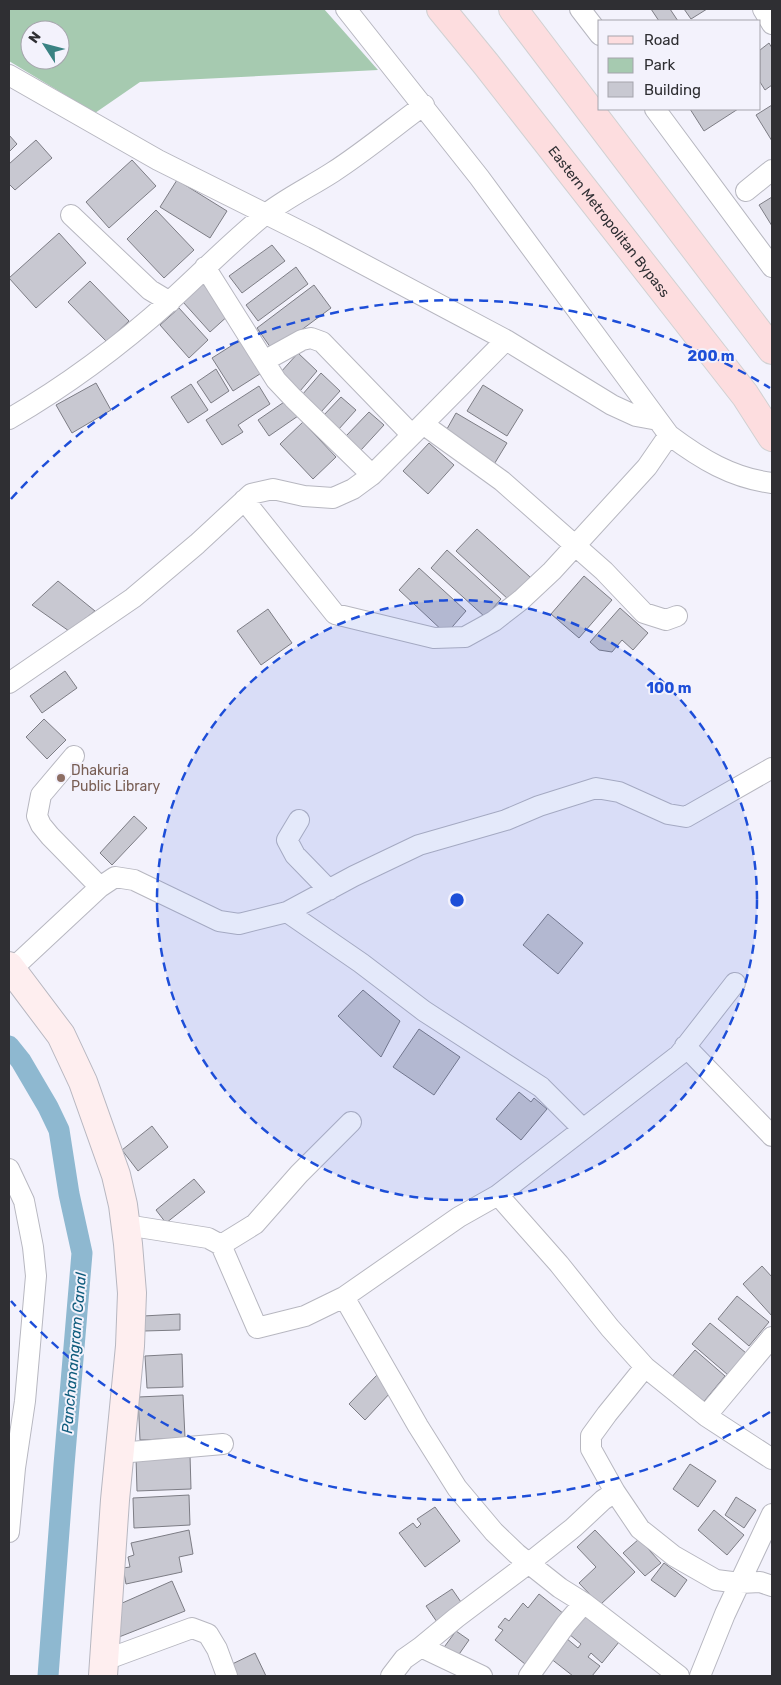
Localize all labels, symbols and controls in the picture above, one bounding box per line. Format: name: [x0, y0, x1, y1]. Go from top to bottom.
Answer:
north arrow: [20, 20, 70, 70]
legend: [598, 20, 761, 110]
text: N: [25, 29, 45, 47]
text: Road: [644, 31, 680, 49]
text: Park: [644, 56, 675, 74]
text: Building: [644, 81, 701, 99]
street label: Eastern Metropolitan Bypass: [545, 142, 674, 300]
text: 200 m: [687, 347, 735, 365]
text: 100 m: [647, 679, 691, 697]
place label: Dhakuria Public Library: [71, 762, 161, 795]
marker: Dhakuria Public Library: [55, 772, 67, 784]
centre of rings: [448, 891, 466, 909]
water label: Panchanangram Canal: [58, 1271, 90, 1434]

